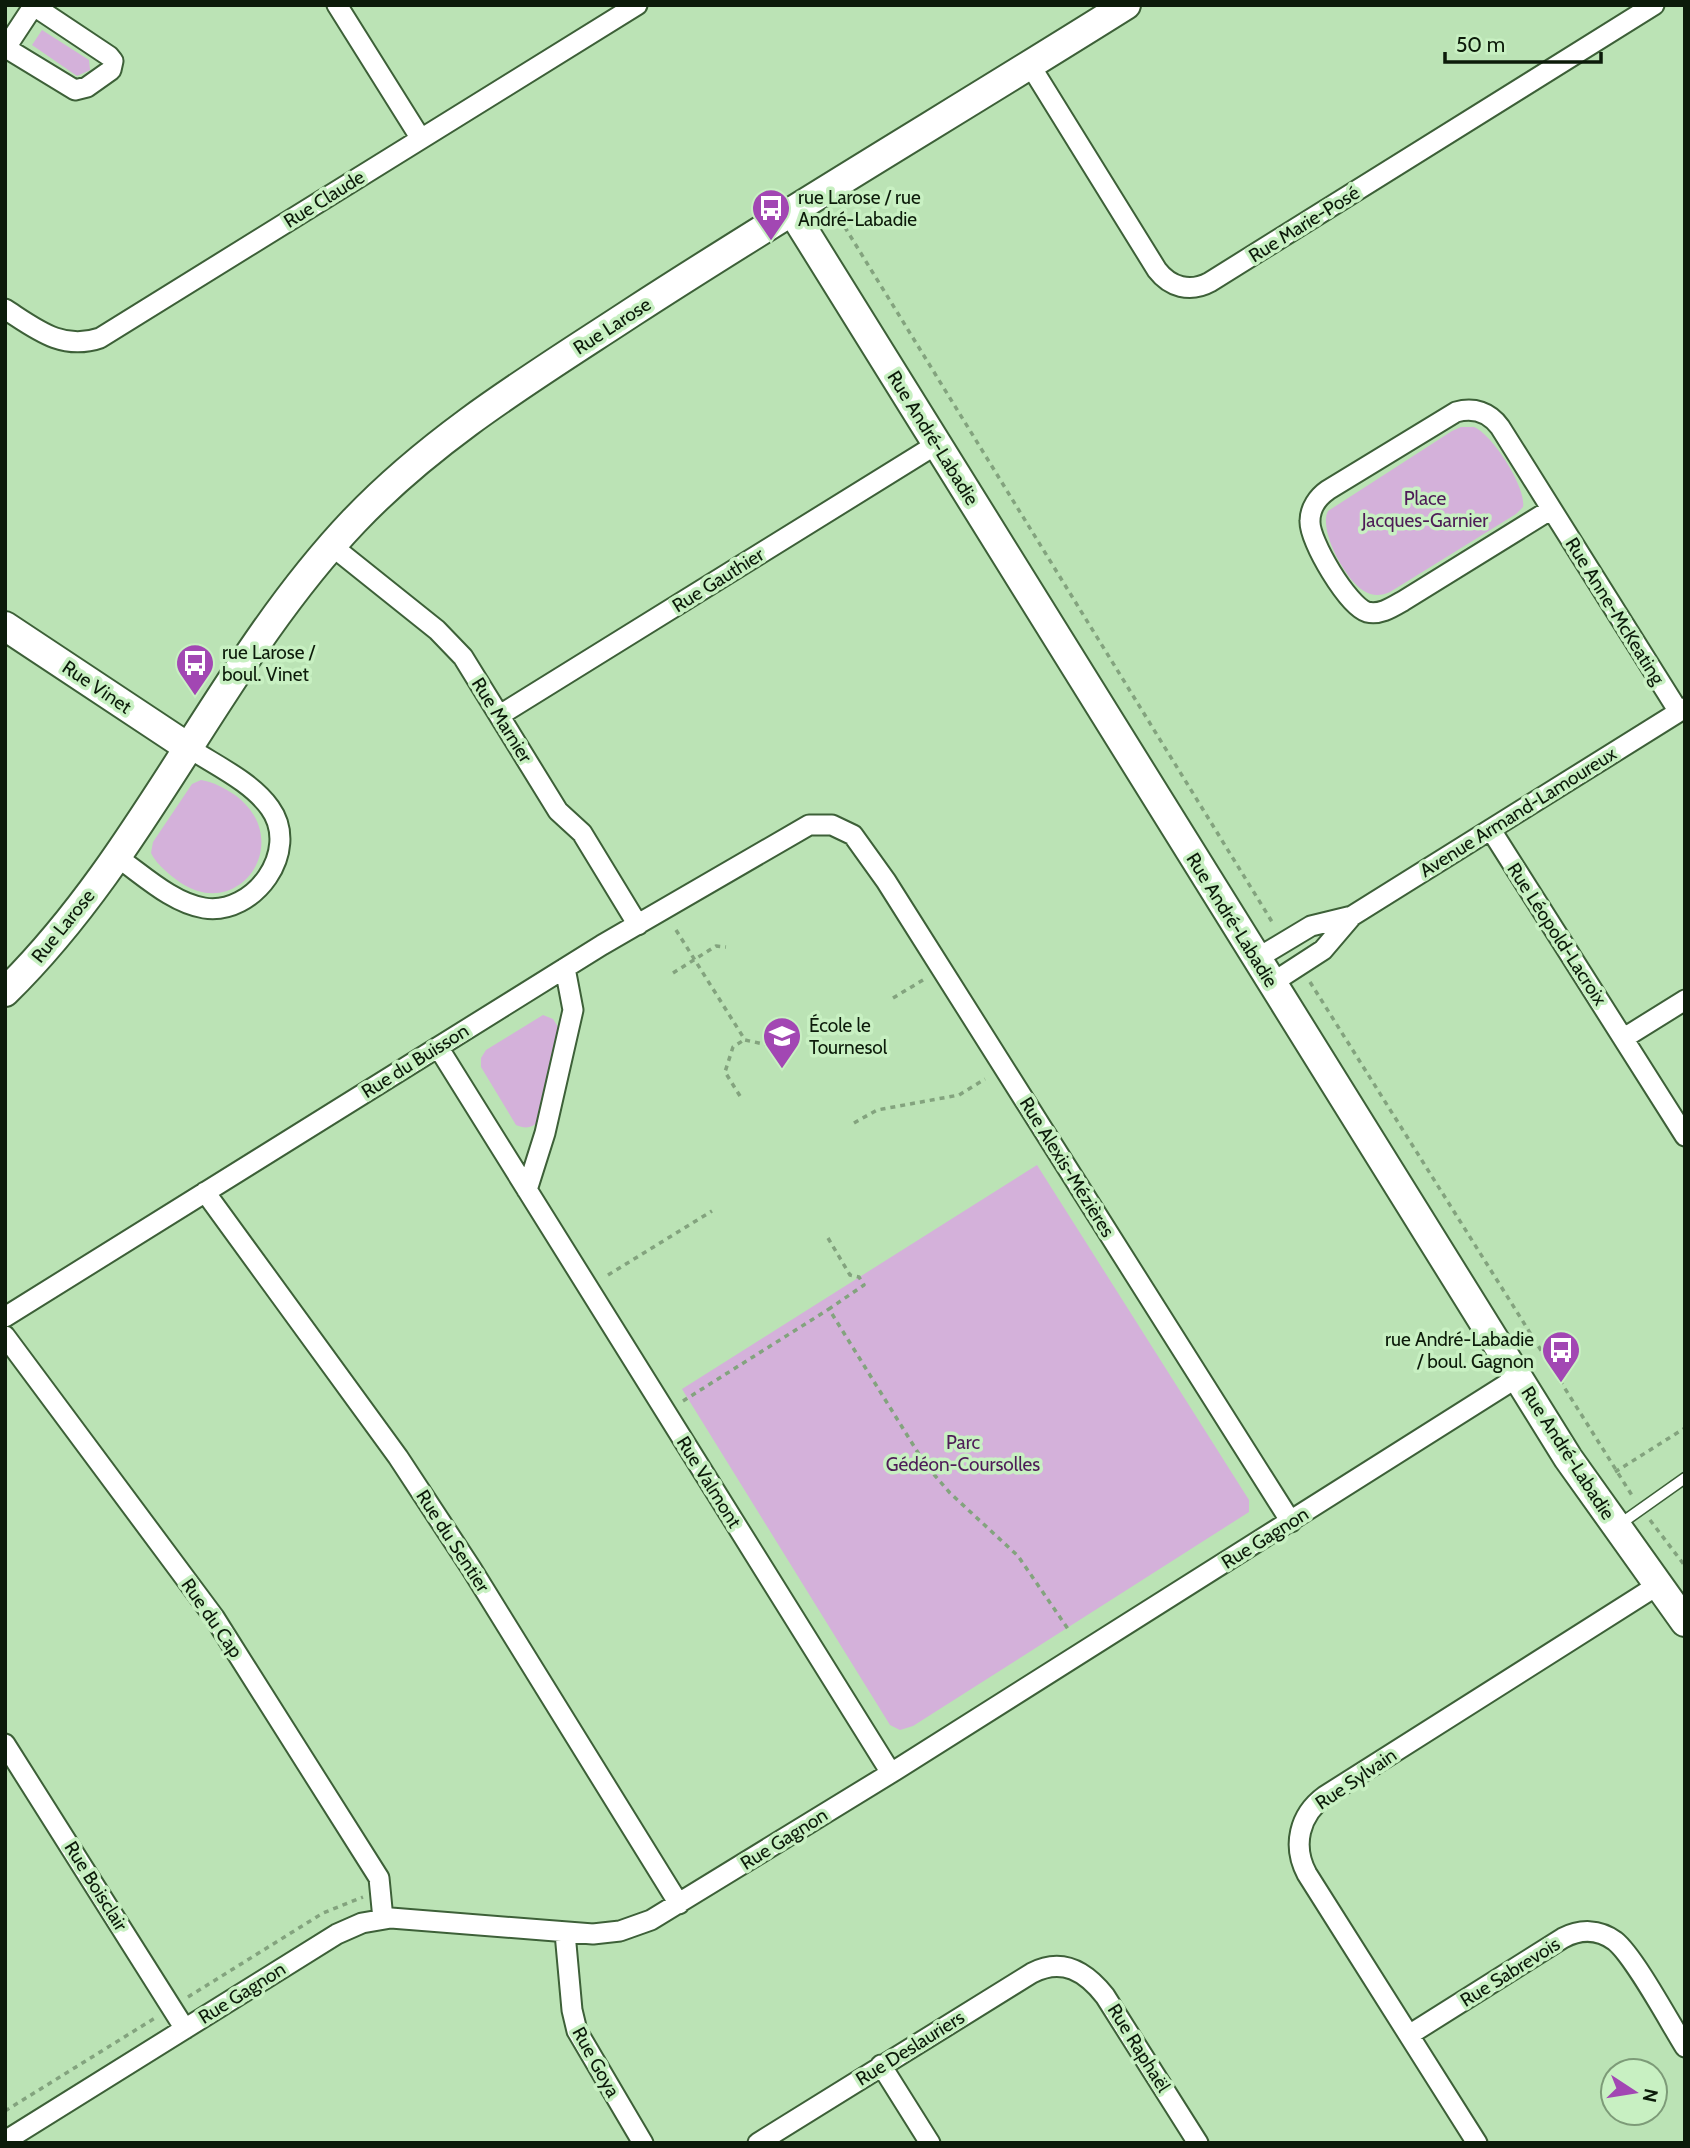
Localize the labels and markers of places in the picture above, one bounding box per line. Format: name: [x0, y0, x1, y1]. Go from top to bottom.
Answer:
place label: rue Larose / rue André-Labadie: [798, 186, 921, 231]
bus stop icon: rue Larose / rue André-Labadie: [750, 187, 792, 242]
place label: rue Larose / boul. Vinet: [222, 641, 316, 686]
bus stop icon: rue Larose / boul. Vinet: [174, 642, 216, 697]
place label: École le Tournesol: [809, 1013, 888, 1059]
school or university icon: École le Tournesol: [761, 1015, 803, 1070]
place label: rue André-Labadie / boul. Gagnon: [1385, 1328, 1534, 1373]
bus stop icon: rue André-Labadie / boul. Gagnon: [1540, 1329, 1582, 1384]

